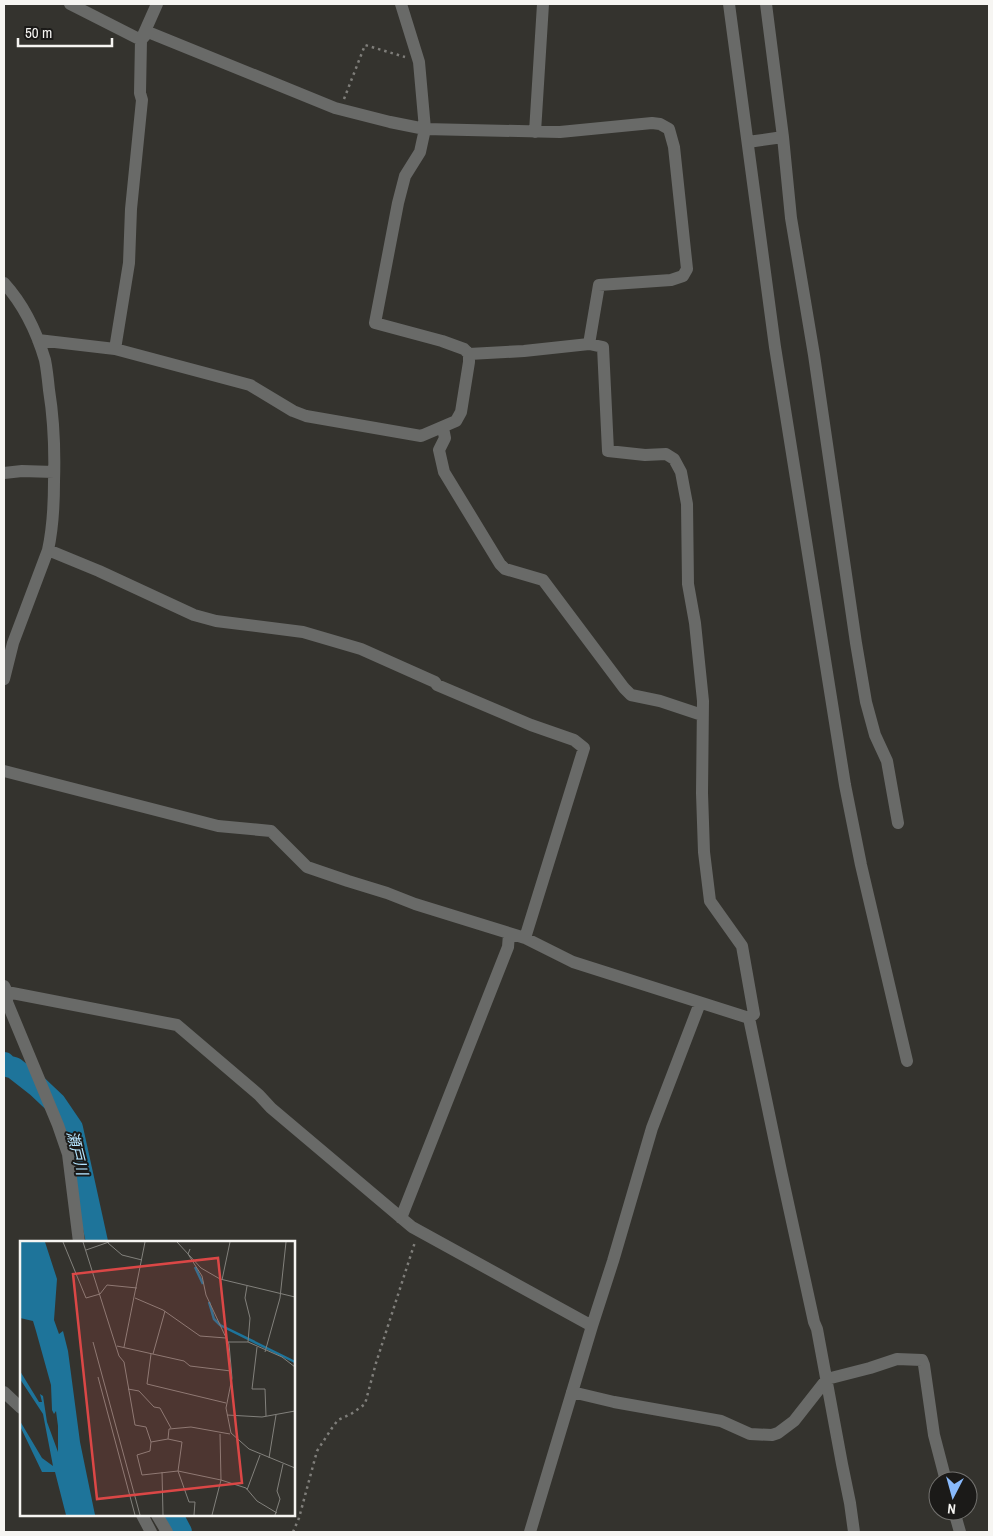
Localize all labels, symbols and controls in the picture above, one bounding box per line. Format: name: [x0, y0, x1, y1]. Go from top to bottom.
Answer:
scale bar: [18, 15, 111, 47]
text: 50 m: [25, 22, 52, 43]
water label: 瀬戸川: [62, 1128, 94, 1179]
inset map: [20, 1241, 295, 1516]
north arrow: [928, 1471, 978, 1521]
text: N: [947, 1500, 957, 1518]

